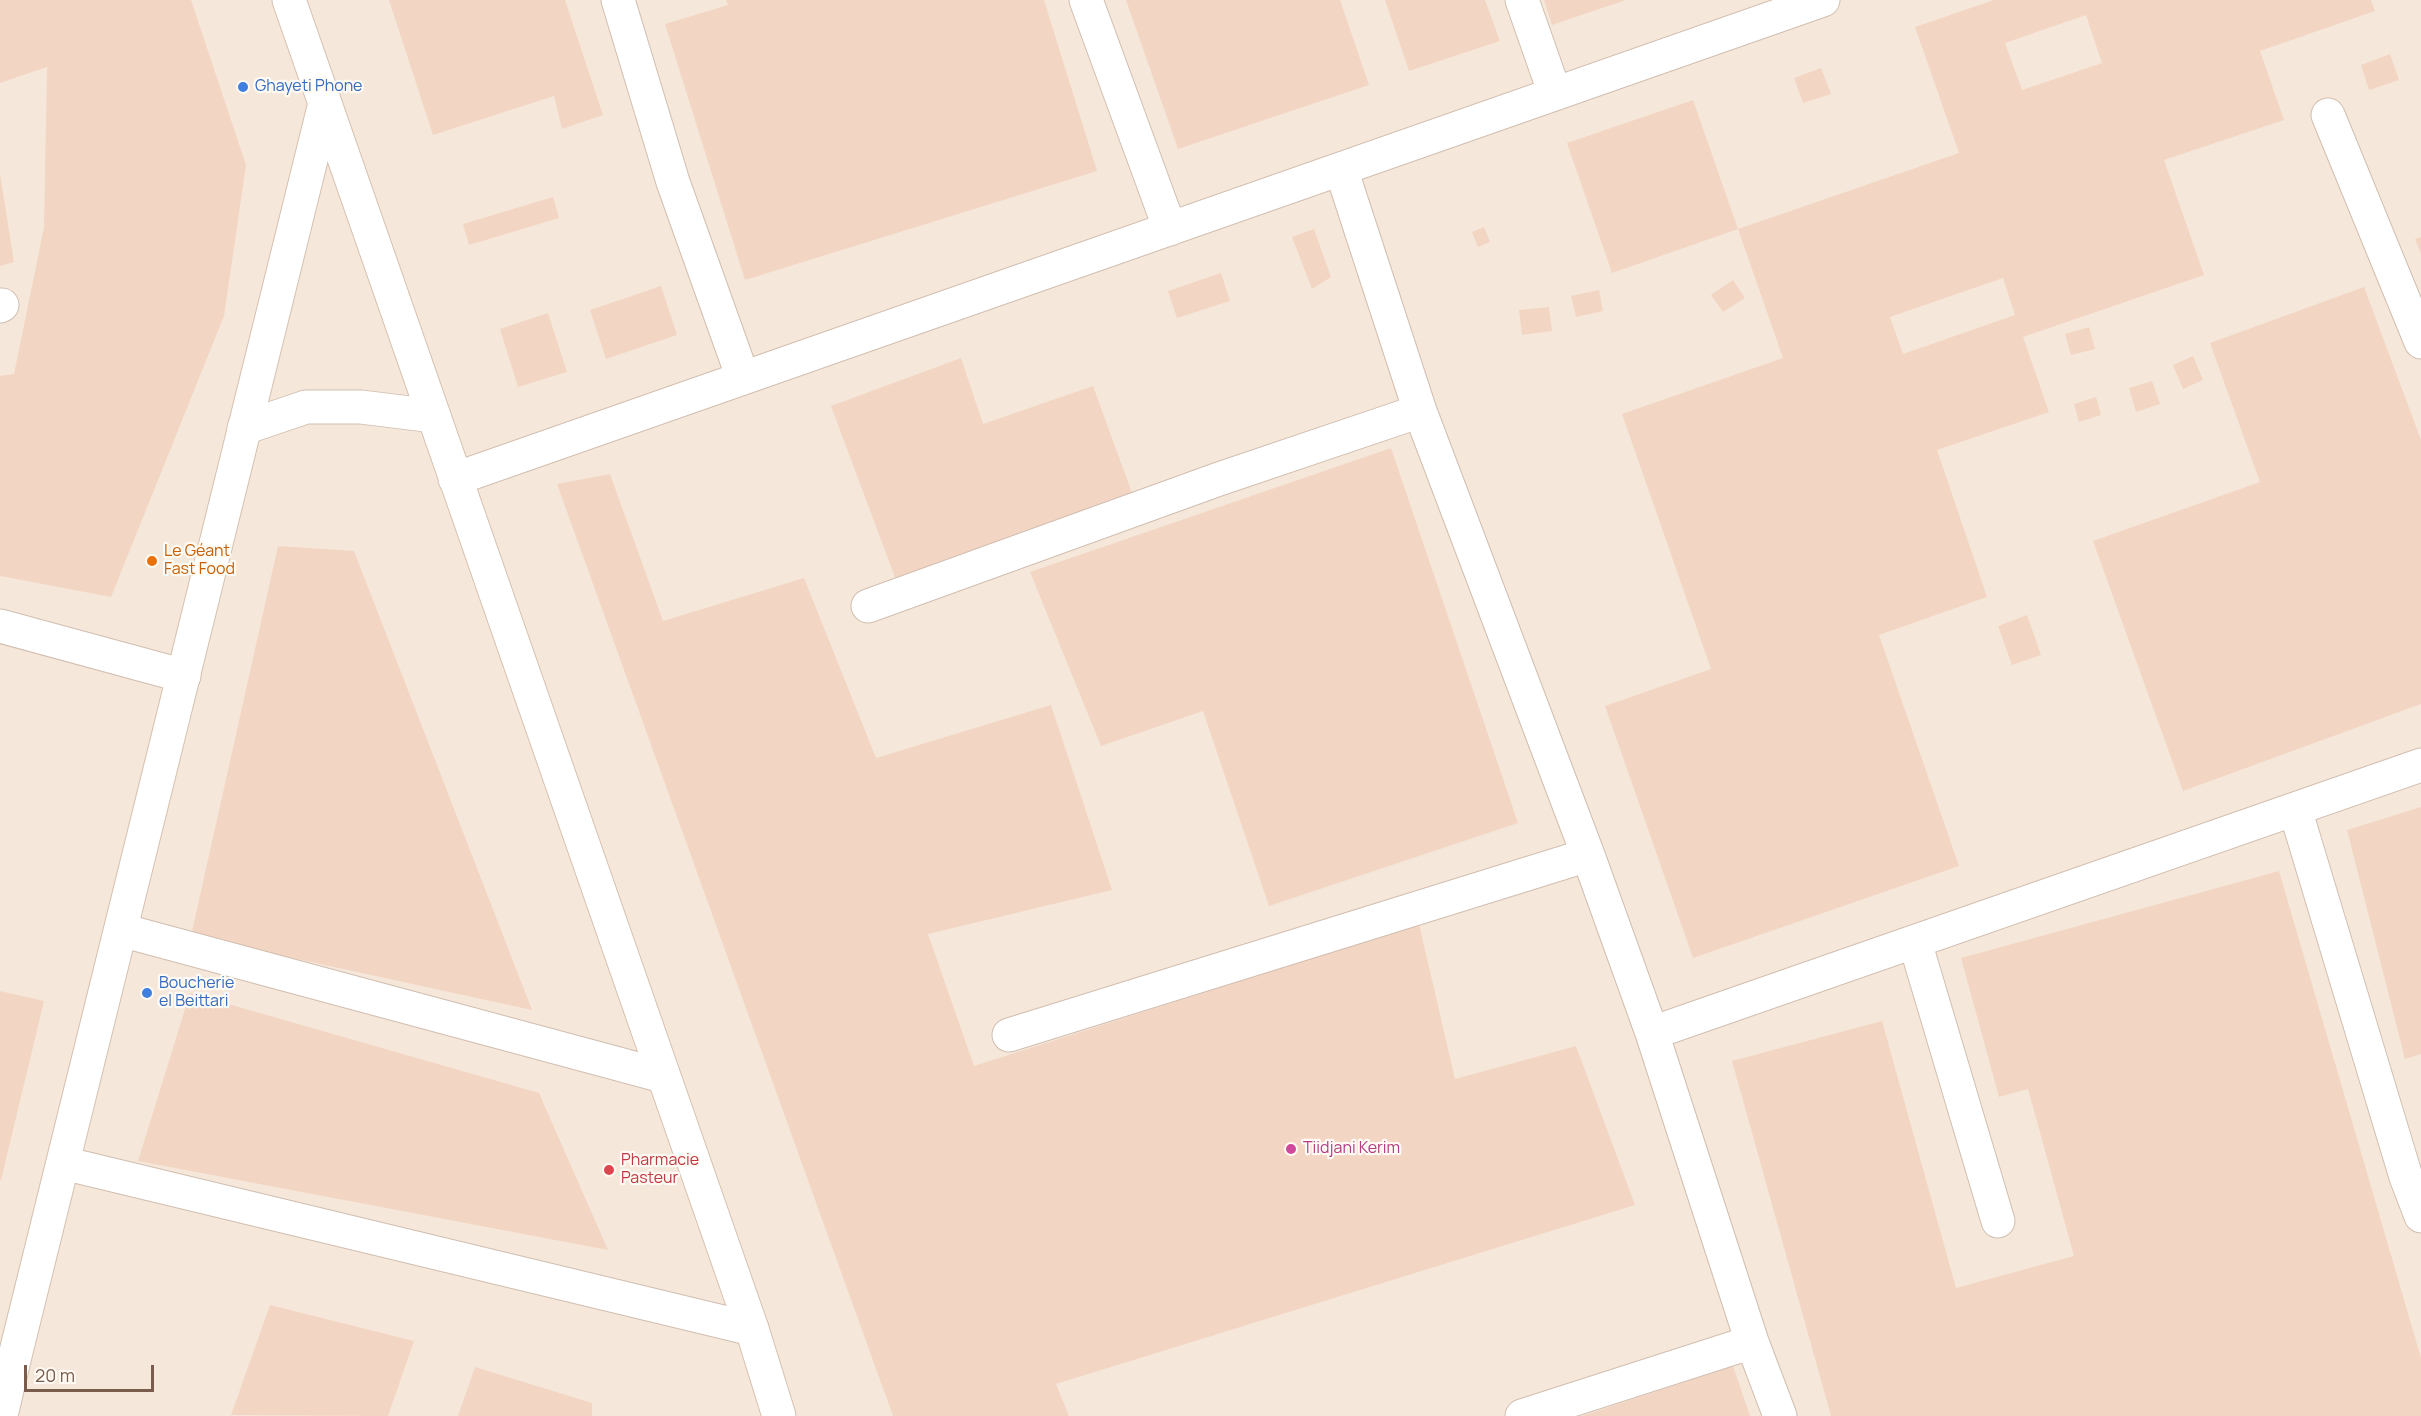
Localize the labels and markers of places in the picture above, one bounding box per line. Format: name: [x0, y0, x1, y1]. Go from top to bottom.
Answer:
place label: Ghayeti Phone: [255, 77, 362, 97]
marker: Ghayeti Phone: [236, 80, 250, 94]
place label: Le Géant Fast Food: [164, 542, 235, 580]
marker: Le Géant Fast Food: [145, 554, 159, 568]
place label: Boucherie el Beittari: [159, 974, 234, 1012]
marker: Boucherie el Beittari: [140, 986, 154, 1000]
place label: Tiidjani Kerim: [1303, 1139, 1400, 1159]
marker: Tiidjani Kerim: [1284, 1142, 1298, 1156]
place label: Pharmacie Pasteur: [621, 1151, 699, 1189]
marker: Pharmacie Pasteur: [602, 1163, 616, 1177]

